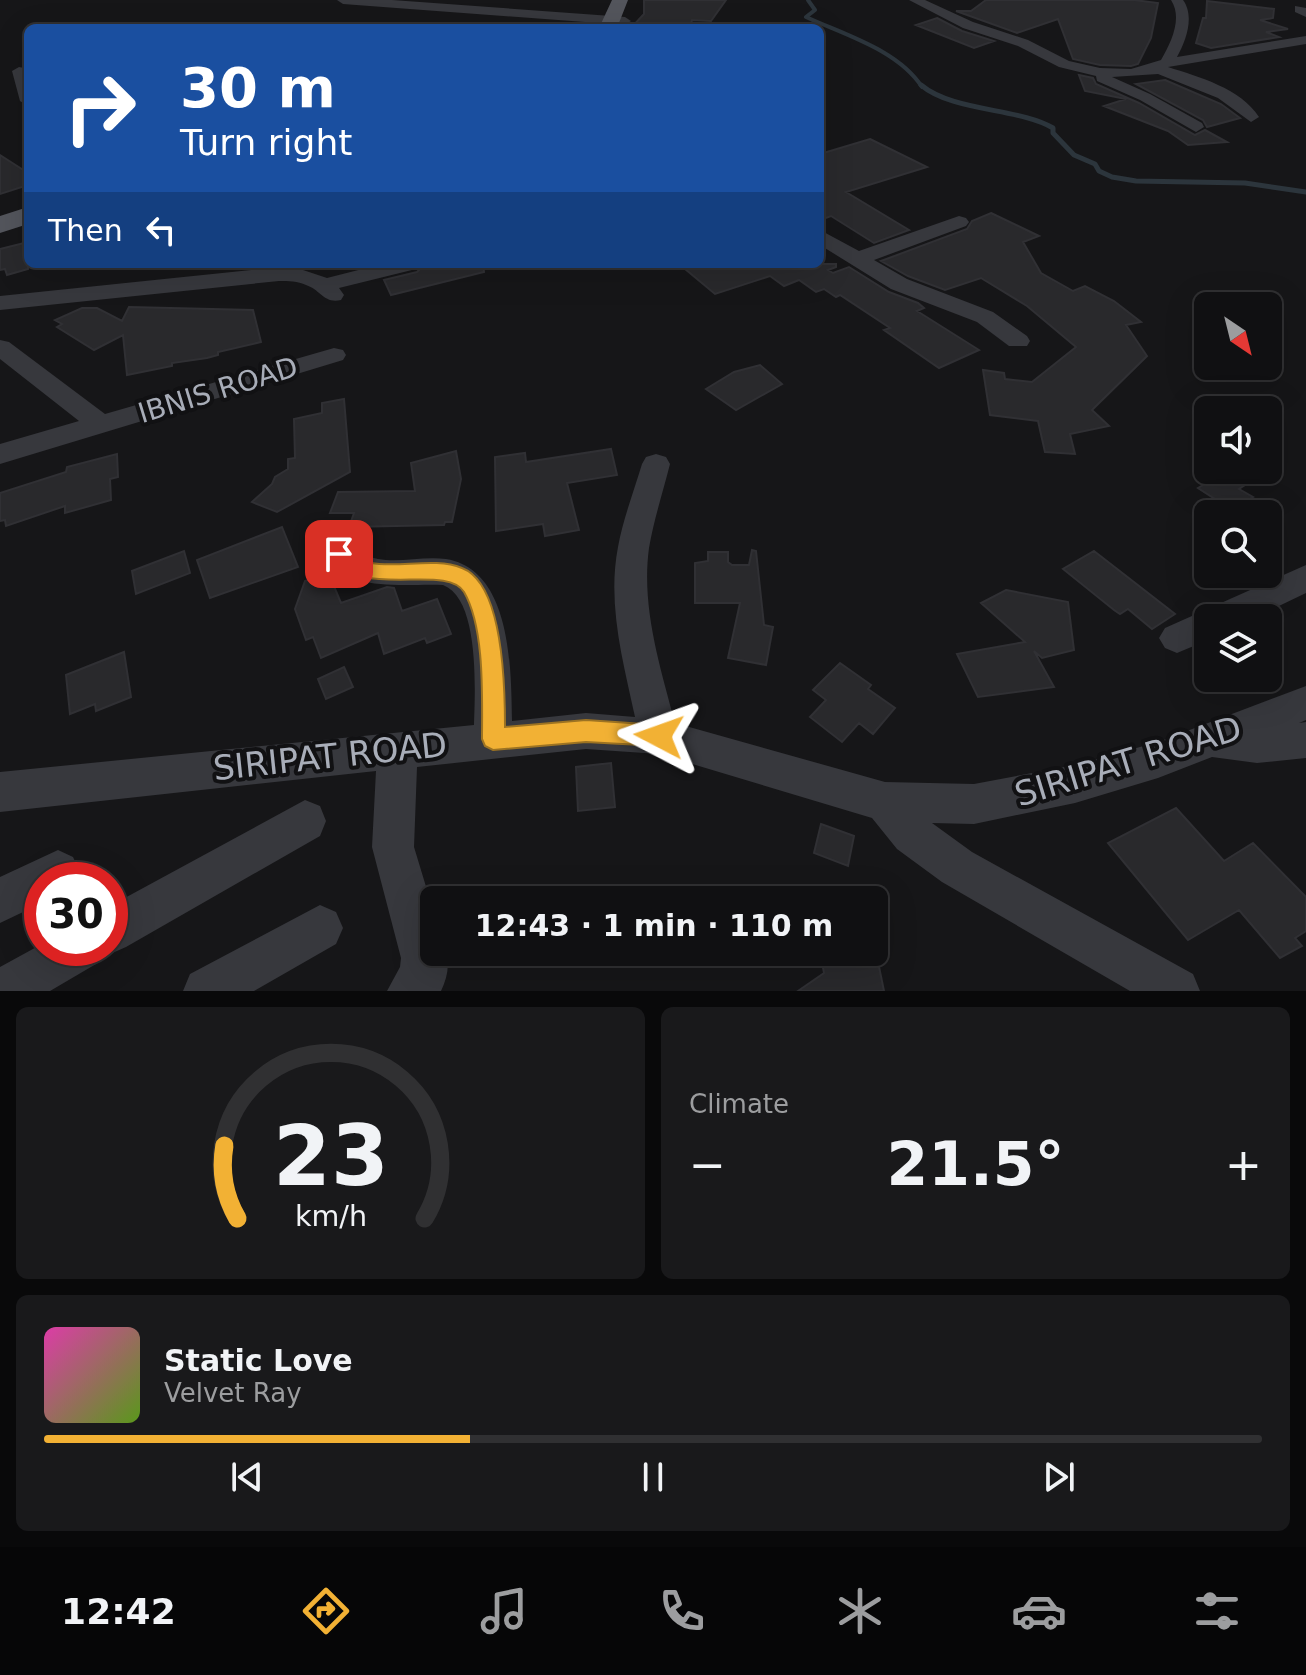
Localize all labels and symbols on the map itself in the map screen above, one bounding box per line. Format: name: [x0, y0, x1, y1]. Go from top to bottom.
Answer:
north arrow: [1194, 292, 1282, 380]
street label: IBNIS ROAD: [134, 350, 302, 430]
pin: [305, 520, 373, 588]
position arrow: [617, 694, 701, 778]
street label: SIRIPAT ROAD: [1010, 708, 1246, 814]
street label: SIRIPAT ROAD: [211, 724, 449, 788]
speed limit sign: 30: [24, 862, 128, 966]

